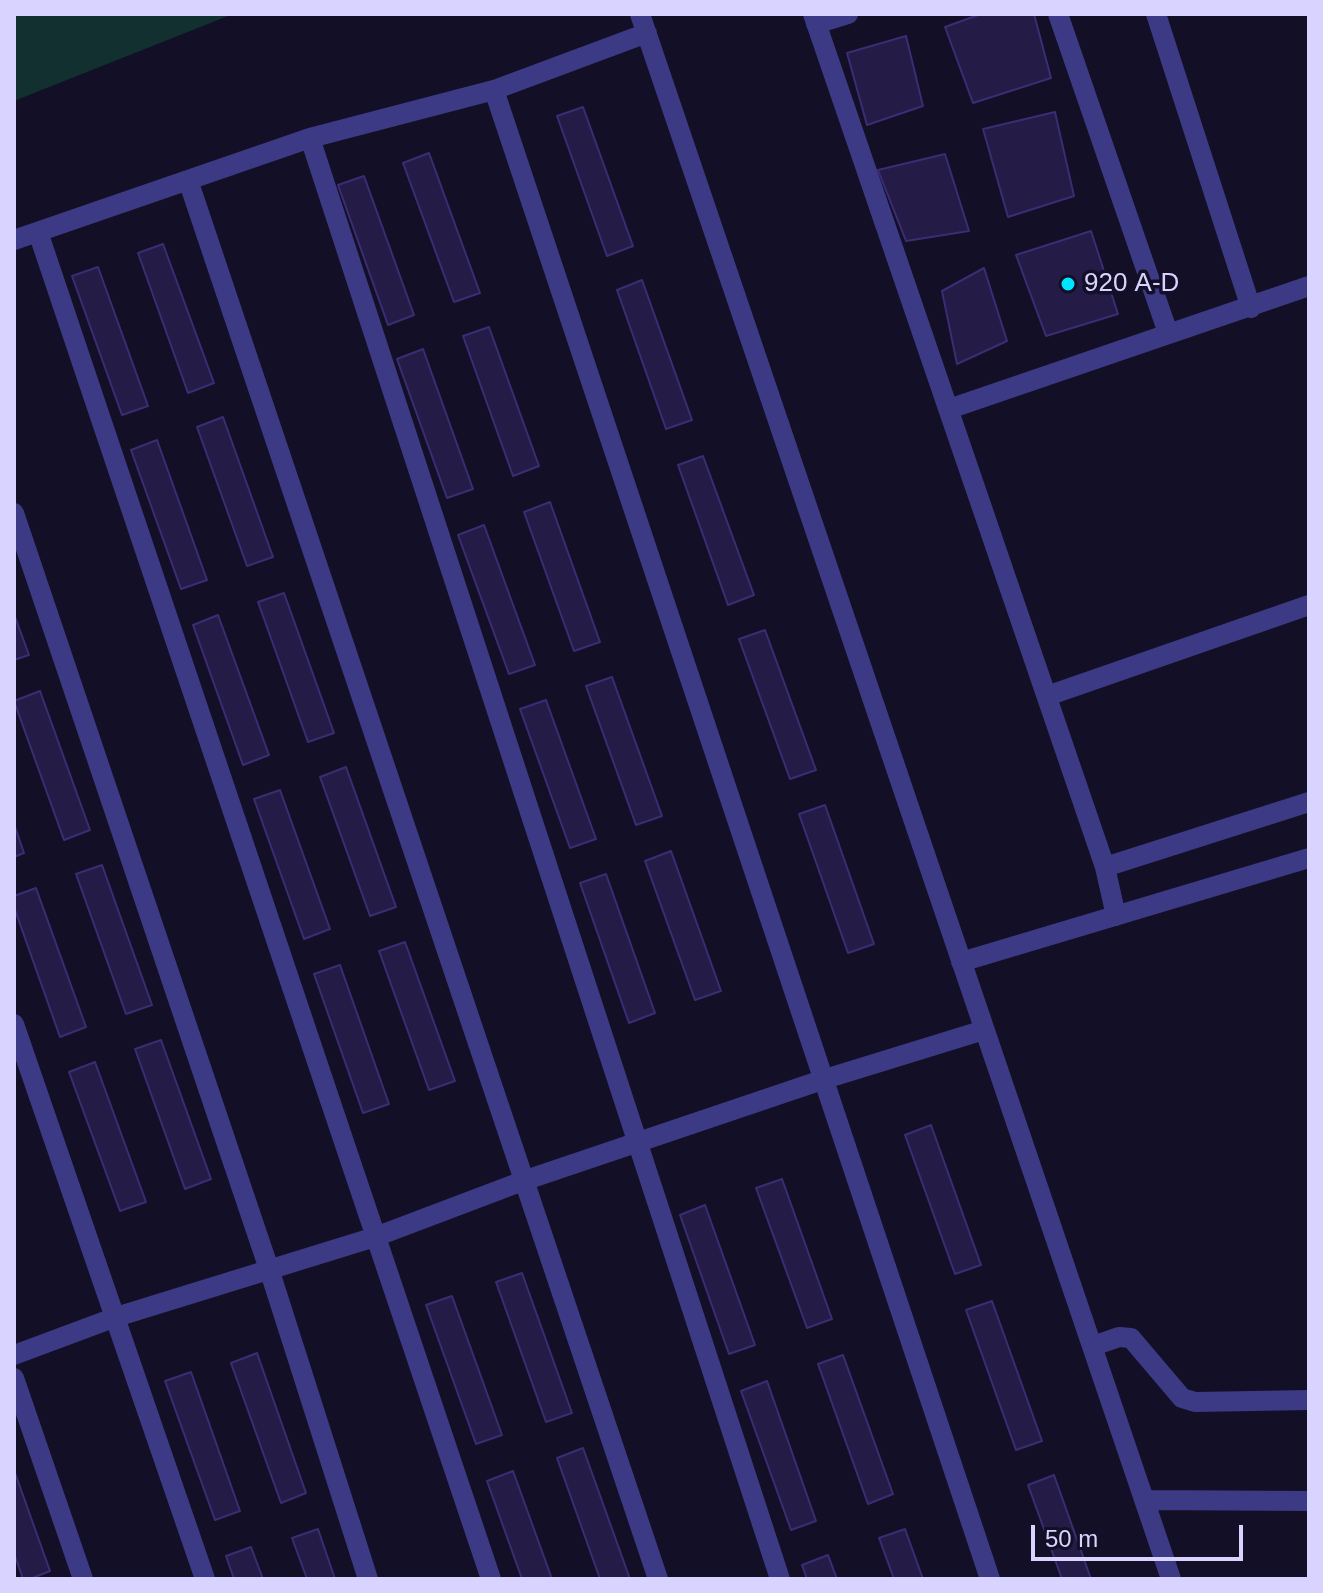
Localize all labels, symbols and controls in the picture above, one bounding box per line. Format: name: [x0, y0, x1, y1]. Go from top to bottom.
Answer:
place label: 920 A-D: [1084, 268, 1179, 300]
marker: 920 A-D: [1059, 275, 1077, 293]
scale bar: [1035, 1509, 1247, 1559]
text: 50 m: [1045, 1525, 1098, 1552]

